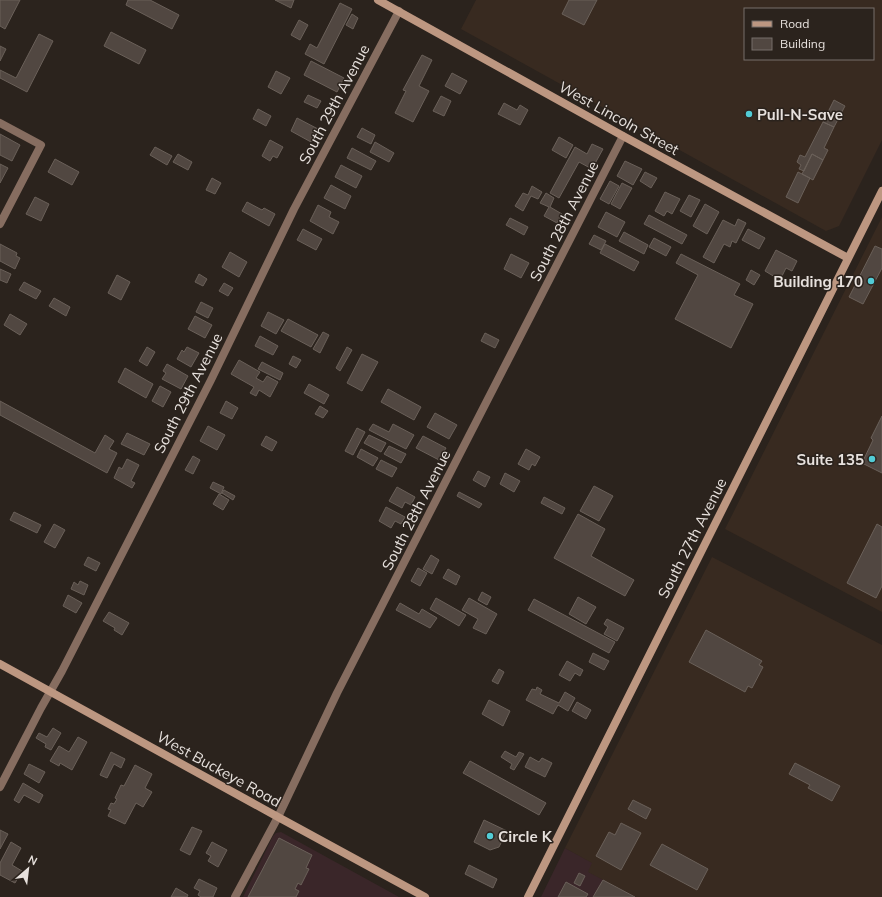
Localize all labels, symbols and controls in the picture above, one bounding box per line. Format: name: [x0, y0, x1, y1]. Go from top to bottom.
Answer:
legend: [744, 8, 874, 60]
text: Road: [780, 16, 809, 31]
text: Building: [780, 36, 825, 51]
street label: South 29th Avenue: [294, 41, 374, 167]
street label: West Lincoln Street: [556, 77, 682, 159]
place label: Pull-N-Save: [757, 105, 843, 124]
marker: Pull-N-Save: [744, 109, 754, 119]
street label: South 28th Avenue: [525, 158, 603, 284]
place label: Building 170: [773, 272, 863, 291]
marker: Building 170: [866, 276, 876, 286]
street label: South 29th Avenue: [149, 330, 227, 456]
street label: South 28th Avenue: [377, 447, 455, 573]
place label: Suite 135: [797, 450, 864, 469]
marker: Suite 135: [867, 454, 877, 464]
street label: South 27th Avenue: [653, 475, 731, 601]
street label: West Buckeye Road: [154, 727, 284, 811]
place label: Circle K: [498, 827, 553, 846]
marker: Circle K: [485, 831, 495, 841]
north arrow: [8, 849, 48, 889]
text: N: [26, 852, 40, 868]

